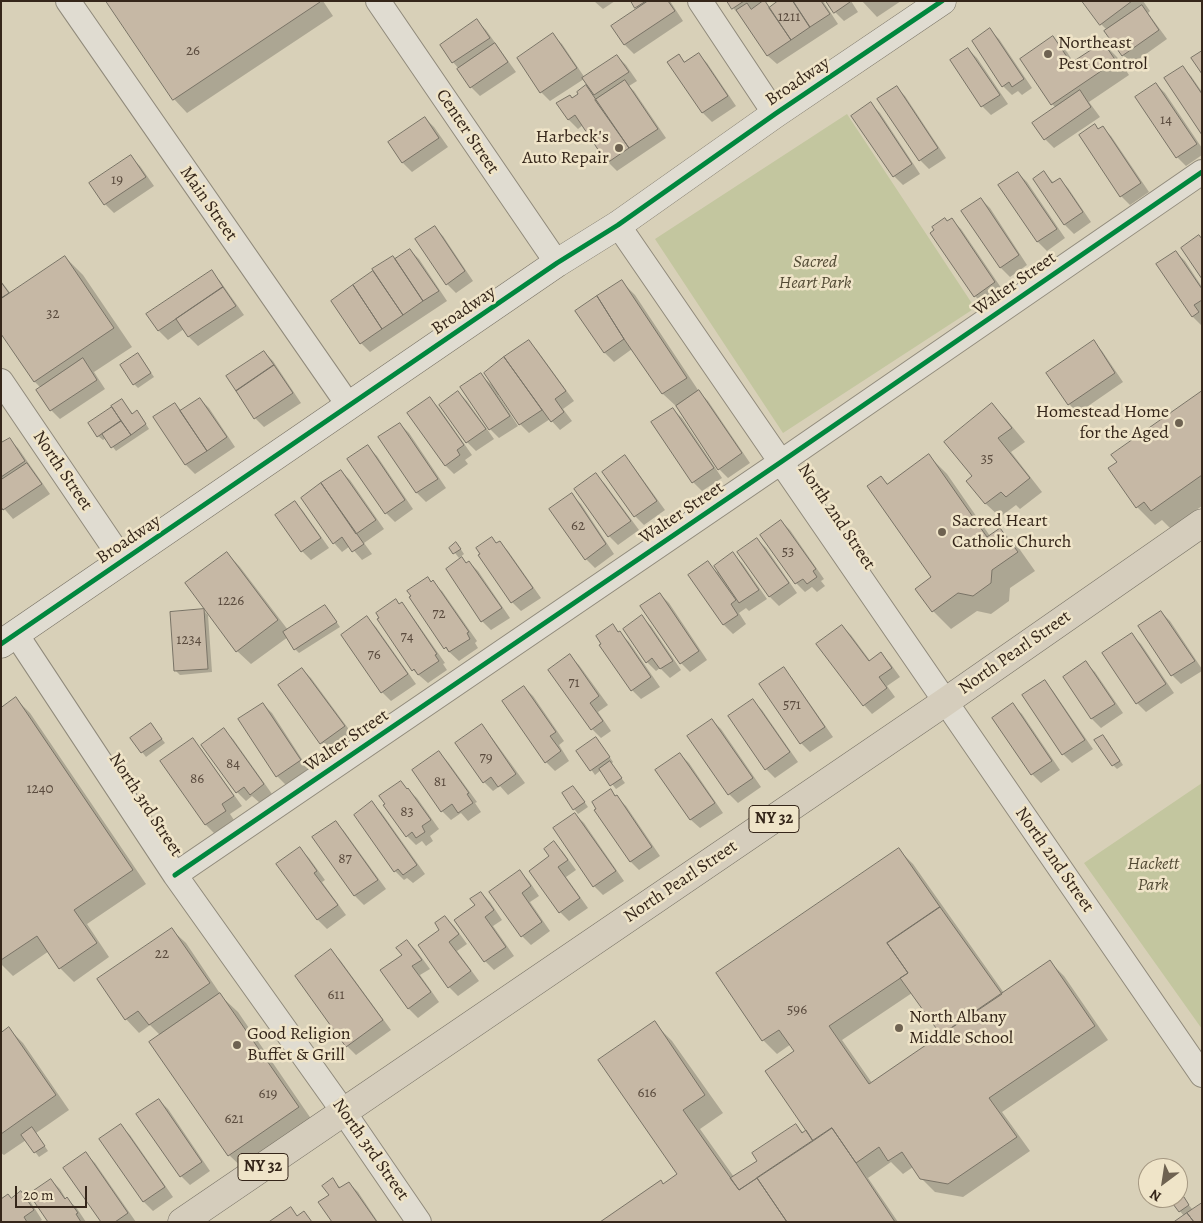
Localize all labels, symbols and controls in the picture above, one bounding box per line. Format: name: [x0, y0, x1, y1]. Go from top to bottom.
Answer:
house number: 1211: [778, 8, 800, 26]
place label: Northeast Pest Control: [1058, 33, 1148, 76]
house number: 26: [186, 42, 200, 60]
marker: Northeast Pest Control: [1042, 48, 1054, 60]
street label: Broadway: [762, 53, 834, 111]
street label: Center Street: [431, 86, 503, 178]
house number: 14: [1160, 111, 1172, 129]
place label: Harbeck's Auto Repair: [522, 127, 609, 170]
marker: Harbeck's Auto Repair: [613, 142, 625, 154]
street label: Main Street: [174, 162, 242, 246]
house number: 19: [111, 171, 123, 189]
street label: Walter Street: [969, 247, 1061, 321]
park label: Sacred Heart Park: [778, 252, 852, 294]
street label: Broadway: [428, 282, 500, 340]
house number: 32: [46, 305, 60, 323]
place label: Homestead Home for the Aged: [1036, 402, 1169, 444]
marker: Homestead Home for the Aged: [1173, 417, 1185, 429]
street label: North Street: [27, 427, 97, 515]
house number: 35: [981, 450, 993, 468]
street label: North 2nd Street: [793, 460, 879, 574]
street label: Walter Street: [636, 477, 728, 549]
street label: Broadway: [93, 511, 165, 569]
place label: Sacred Heart Catholic Church: [952, 511, 1071, 554]
house number: 62: [571, 517, 585, 535]
marker: Sacred Heart Catholic Church: [936, 526, 948, 538]
house number: 53: [782, 543, 794, 561]
house number: 1226: [218, 592, 244, 610]
house number: 72: [432, 605, 446, 623]
street label: North Pearl Street: [955, 606, 1075, 700]
house number: 74: [400, 628, 414, 646]
house number: 1234: [176, 631, 202, 649]
house number: 76: [367, 646, 381, 664]
house number: 71: [568, 674, 580, 692]
house number: 571: [783, 696, 801, 714]
street label: Walter Street: [301, 705, 393, 777]
street label: North 3rd Street: [103, 749, 187, 861]
house number: 79: [479, 749, 493, 767]
house number: 84: [226, 755, 240, 773]
house number: 86: [190, 770, 204, 788]
house number: 81: [434, 773, 446, 791]
house number: 1240: [26, 780, 54, 798]
house number: 83: [400, 803, 414, 821]
street label: North 2nd Street: [1010, 803, 1098, 917]
road number: NY 32: [749, 806, 799, 832]
street label: North Pearl Street: [620, 836, 742, 928]
house number: 87: [338, 850, 352, 868]
park label: Hackett Park: [1127, 854, 1179, 896]
house number: 22: [155, 945, 169, 963]
house number: 611: [327, 986, 345, 1004]
house number: 596: [787, 1001, 807, 1019]
place label: North Albany Middle School: [909, 1007, 1013, 1050]
marker: North Albany Middle School: [893, 1022, 905, 1034]
place label: Good Religion Buffet & Grill: [247, 1024, 351, 1066]
marker: Good Religion Buffet & Grill: [231, 1039, 243, 1051]
house number: 616: [638, 1084, 656, 1102]
house number: 619: [259, 1085, 277, 1103]
street label: North 3rd Street: [327, 1095, 413, 1205]
house number: 621: [224, 1110, 244, 1128]
road number: NY 32: [238, 1154, 288, 1180]
north arrow: [1138, 1158, 1188, 1208]
scale bar: [18, 1176, 90, 1208]
text: 20 m: [23, 1185, 54, 1205]
text: N: [1146, 1185, 1165, 1206]

